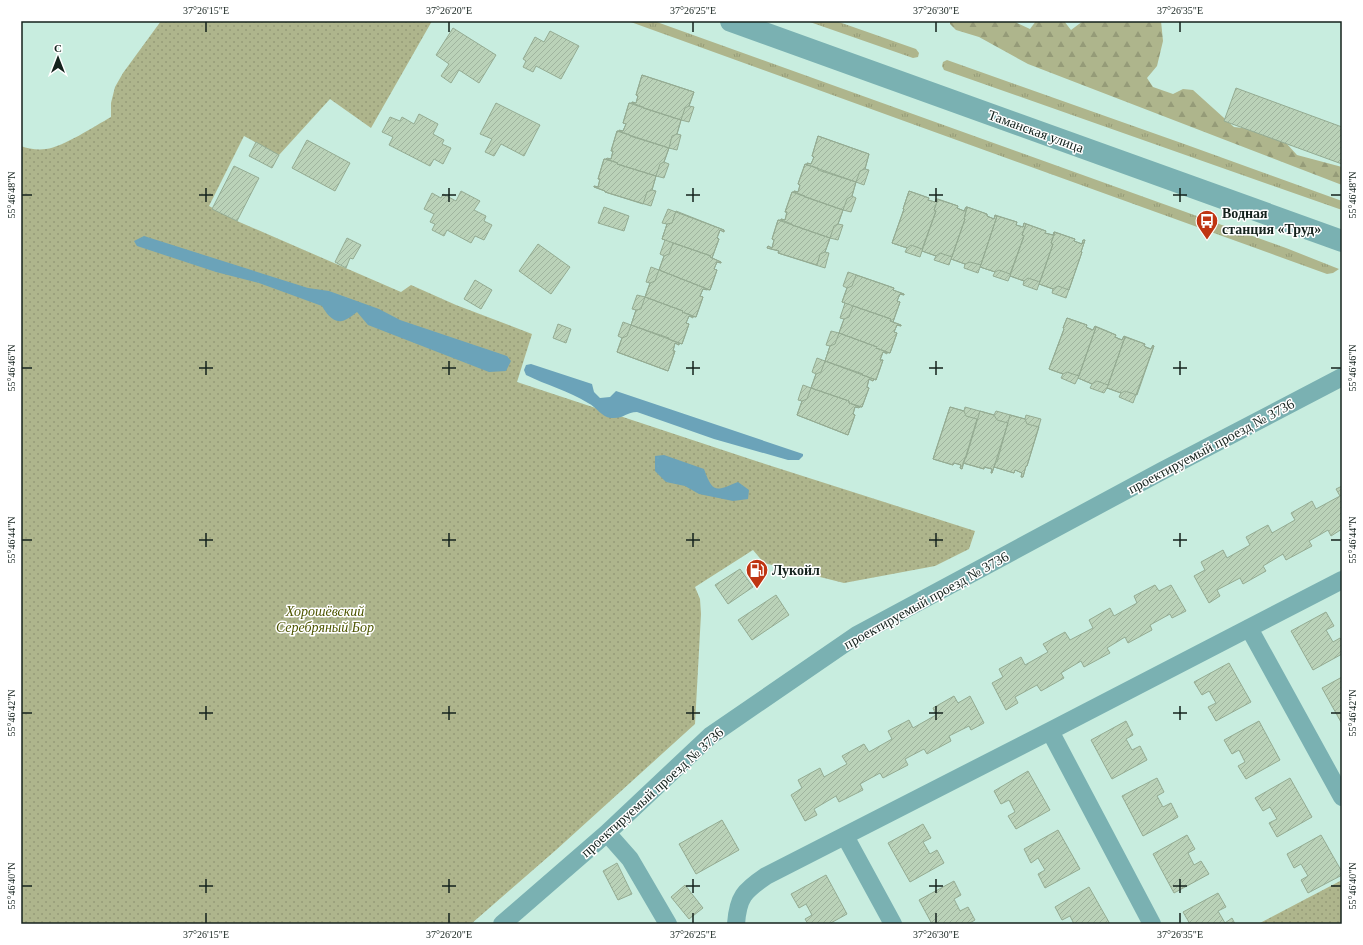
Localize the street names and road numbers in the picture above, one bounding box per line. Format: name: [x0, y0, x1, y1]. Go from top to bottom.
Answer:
street label: Таманская улица: [986, 107, 1086, 156]
street label: проектируемый проезд № 3736: [1126, 396, 1297, 497]
street label: проектируемый проезд № 3736: [841, 549, 1011, 652]
street label: проектируемый проезд № 3736: [578, 725, 726, 860]

